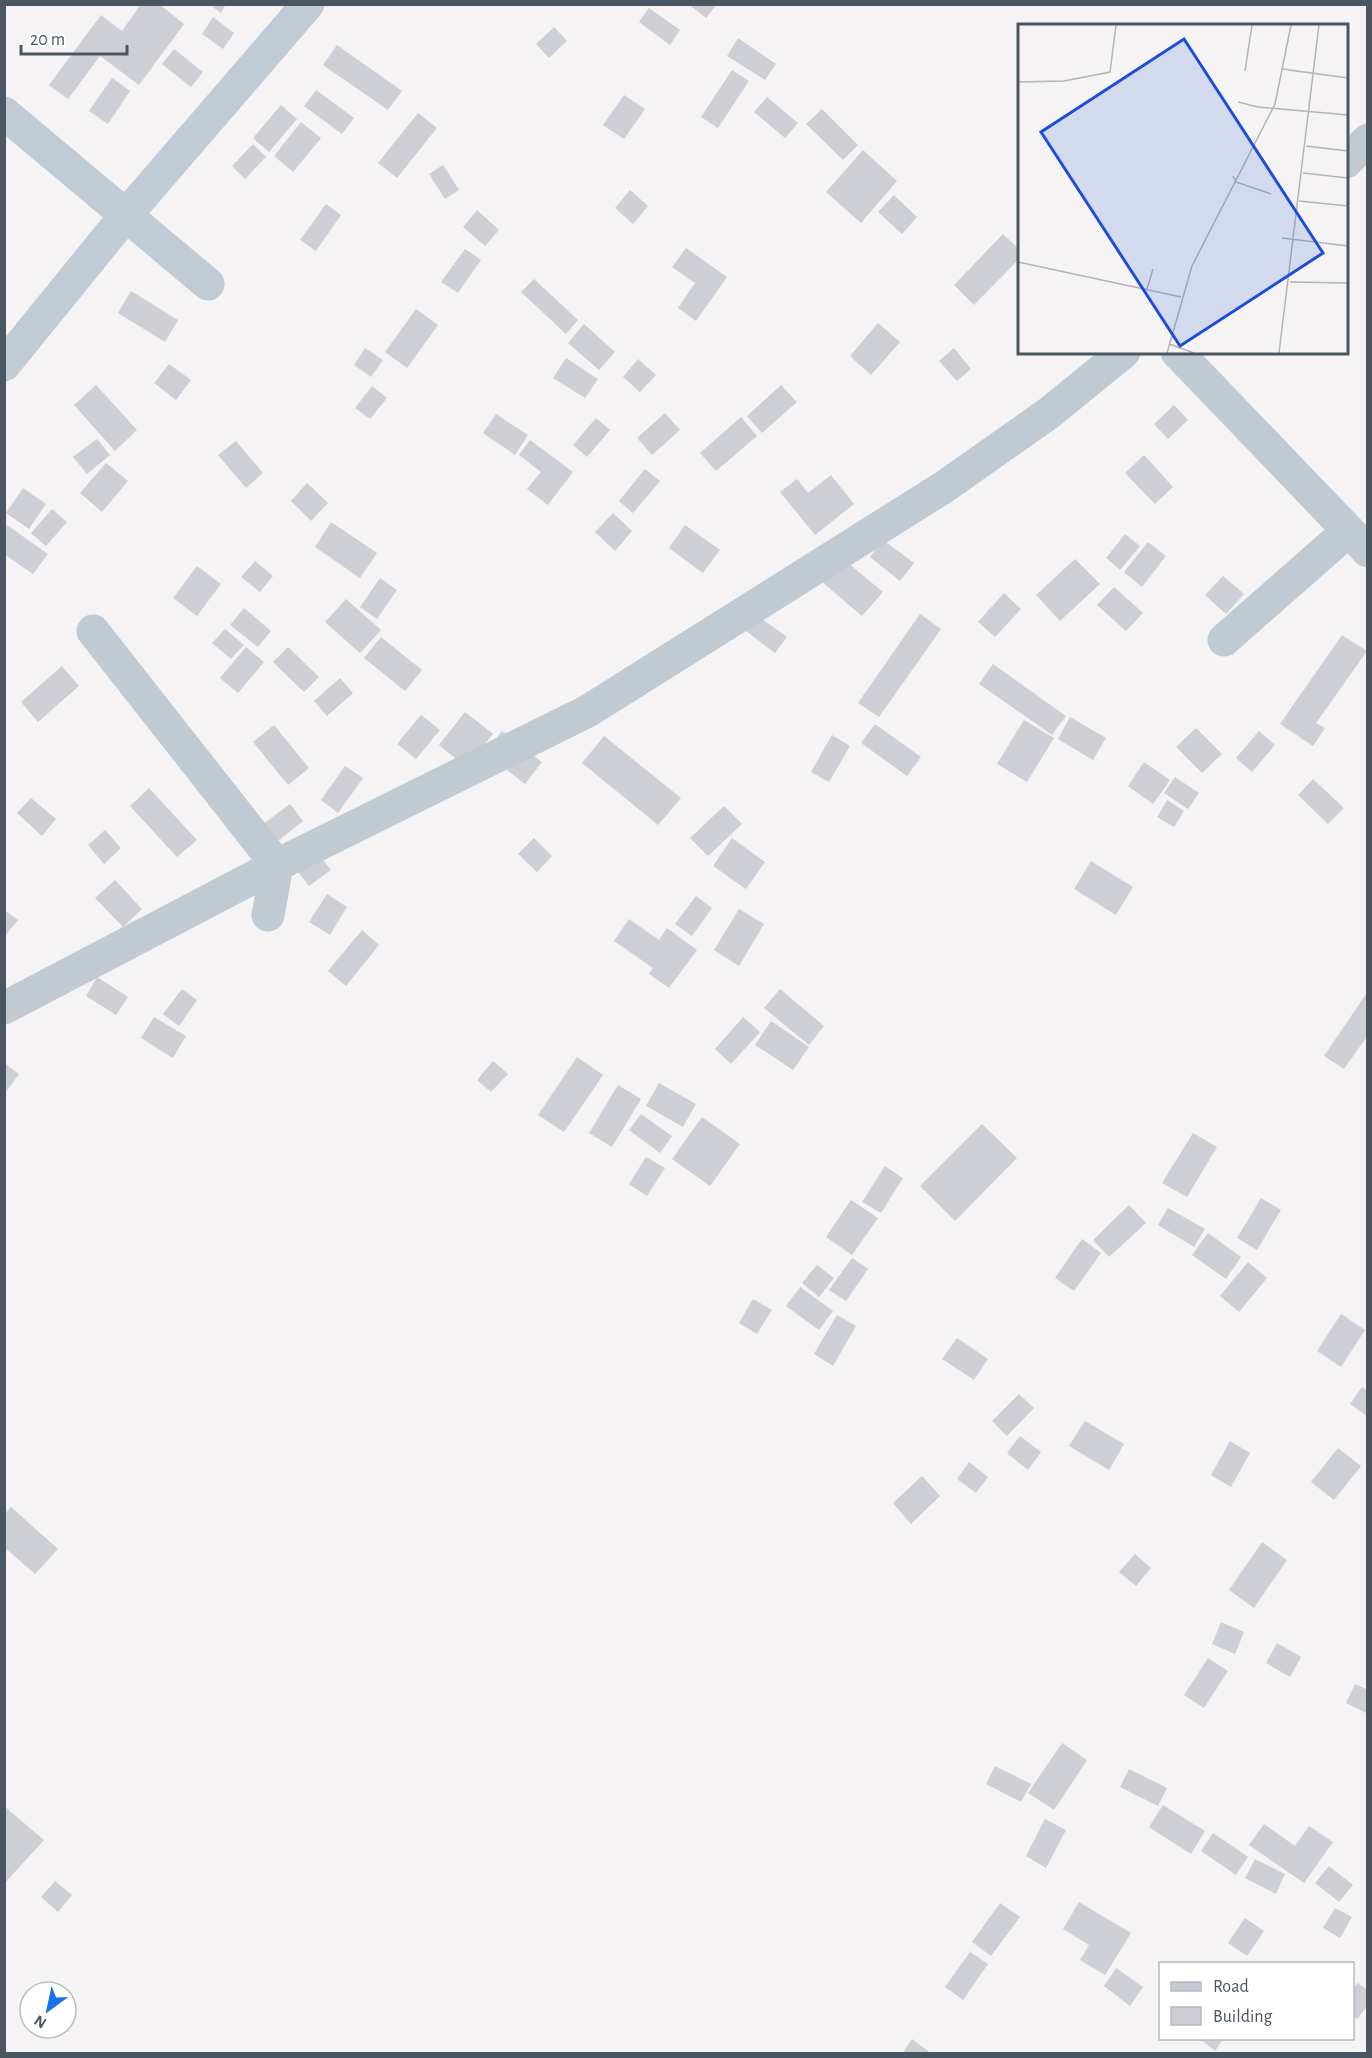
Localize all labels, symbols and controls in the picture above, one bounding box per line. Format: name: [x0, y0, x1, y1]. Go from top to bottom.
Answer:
scale bar: [21, 18, 128, 56]
inset map: [1018, 24, 1348, 354]
text: 20 m: [30, 31, 65, 49]
legend: [1159, 1962, 1354, 2040]
text: Road: [1213, 1978, 1249, 1996]
north arrow: [18, 1980, 78, 2040]
text: Building: [1213, 2008, 1273, 2026]
text: N: [31, 2012, 49, 2031]

